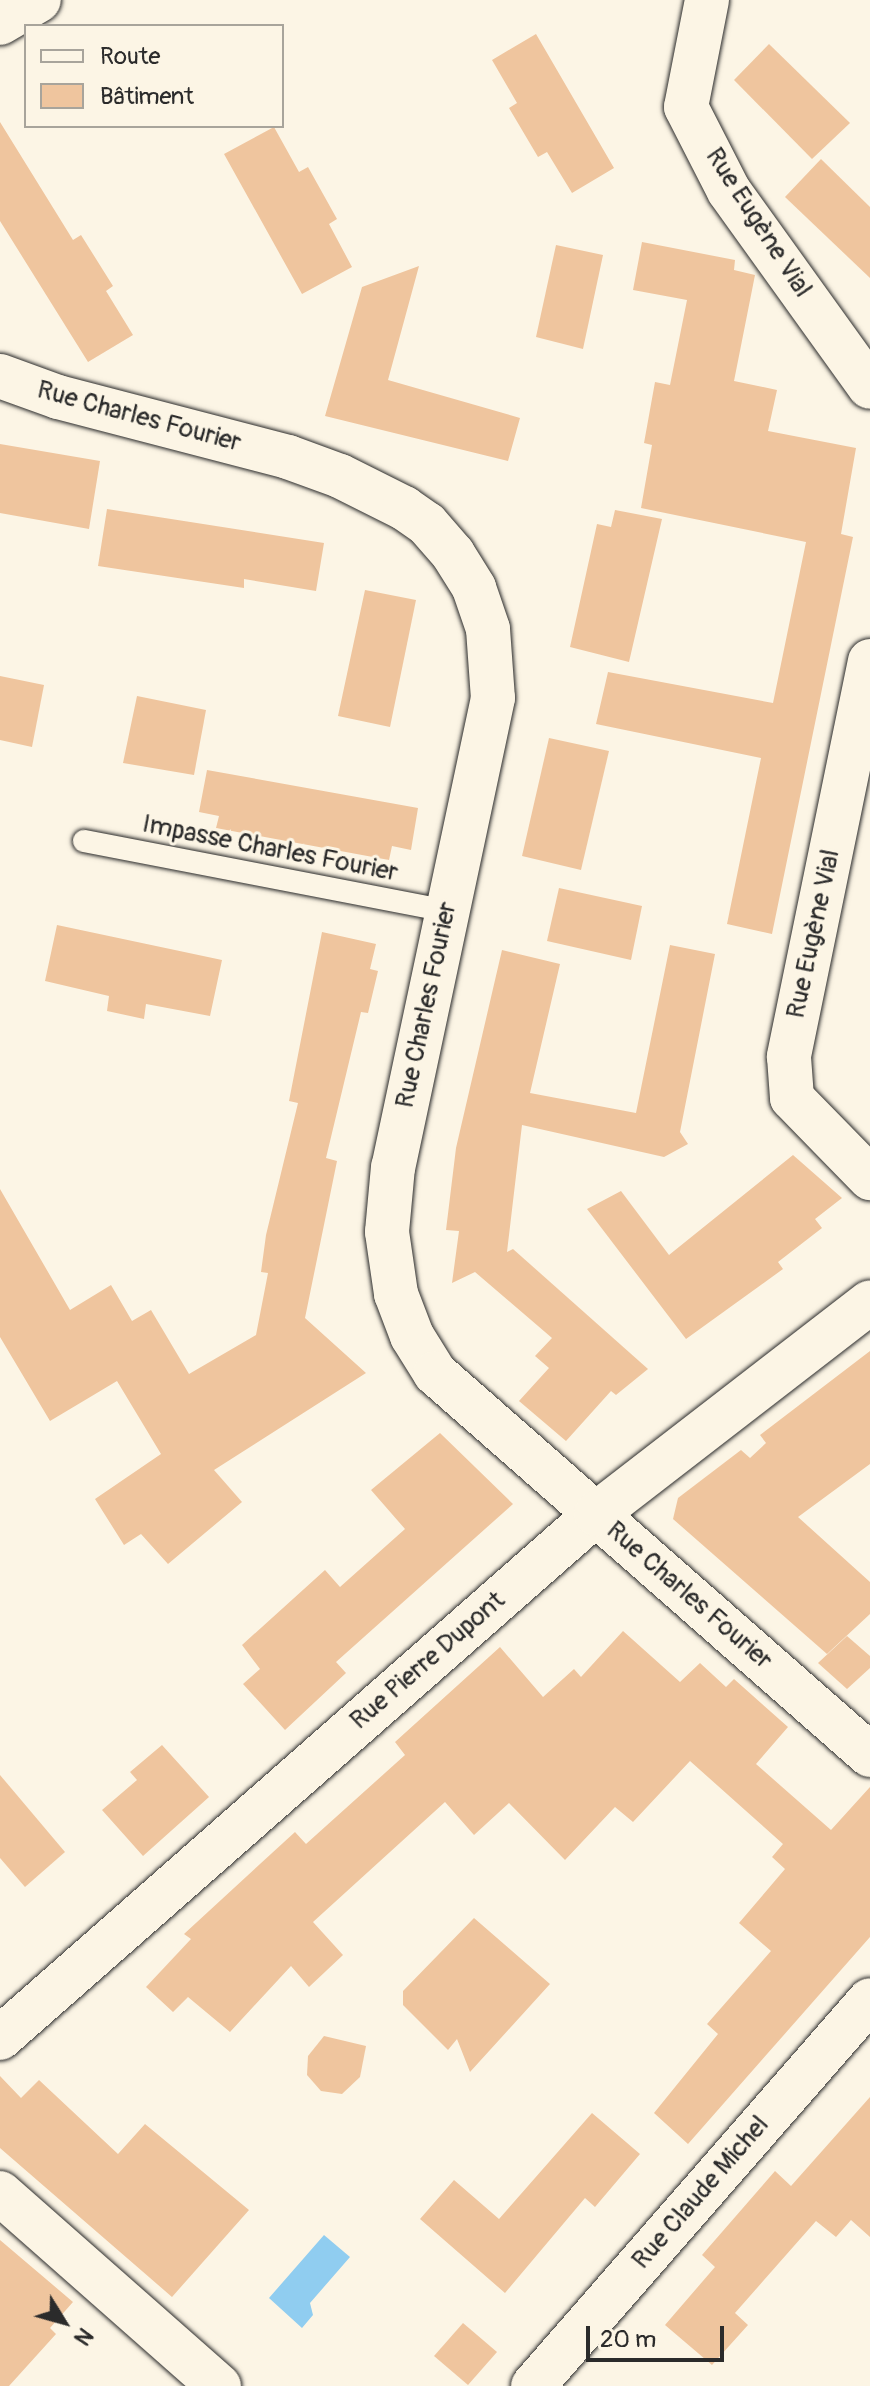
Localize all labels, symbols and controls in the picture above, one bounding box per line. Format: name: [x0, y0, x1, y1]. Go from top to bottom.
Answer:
legend: [24, 24, 284, 128]
text: Route: [100, 42, 160, 71]
text: Bâtiment: [100, 82, 194, 111]
street label: Rue Eugène Vial: [698, 142, 818, 304]
street label: Rue Charles Fourier: [34, 375, 244, 459]
street label: Impasse Charles Fourier: [140, 809, 400, 889]
street label: Rue Eugène Vial: [781, 847, 847, 1021]
street label: Rue Charles Fourier: [390, 899, 464, 1111]
street label: Rue Charles Fourier: [600, 1515, 778, 1677]
street label: Rue Pierre Dupont: [344, 1585, 512, 1737]
street label: Rue Claude Michel: [626, 2110, 776, 2276]
north arrow: [24, 2282, 104, 2362]
scale bar: [590, 2310, 728, 2360]
text: N: [68, 2322, 99, 2351]
text: 20 m: [600, 2325, 656, 2354]

